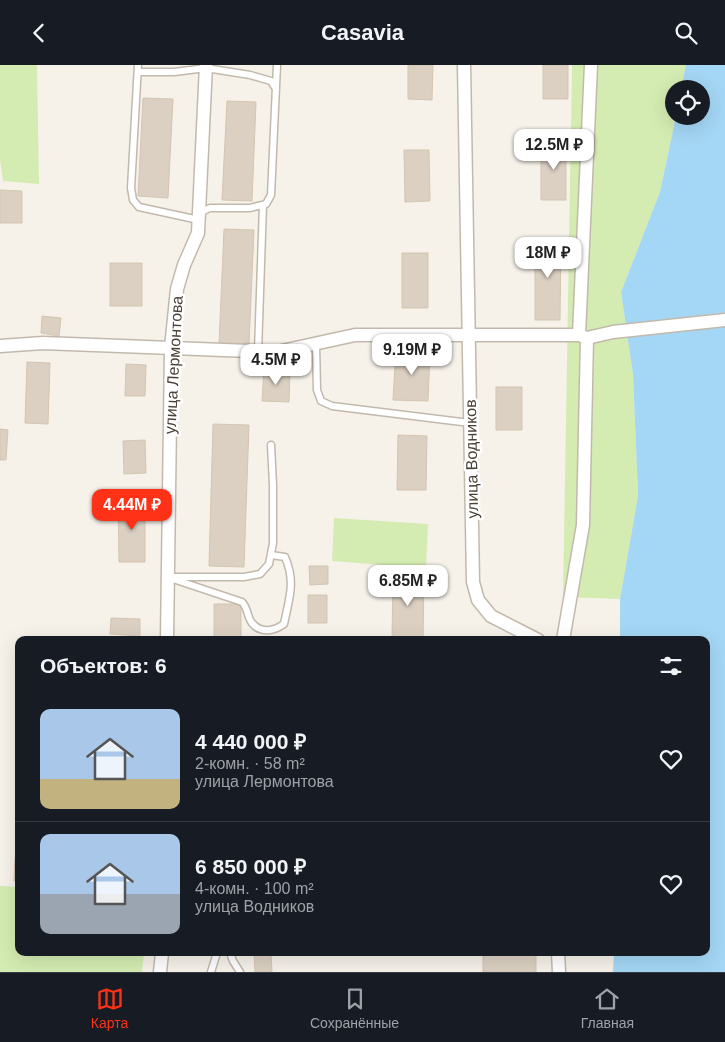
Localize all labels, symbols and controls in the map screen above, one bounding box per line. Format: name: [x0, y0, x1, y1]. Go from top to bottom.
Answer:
icon: back: [25, 19, 53, 47]
icon: search: [672, 19, 700, 47]
text: Casavia: [321, 20, 404, 45]
map controls: [665, 80, 710, 125]
button: locate: [665, 80, 710, 125]
pin: 12.5M ₽: [508, 129, 600, 171]
text: 12.5M ₽: [525, 136, 583, 153]
pin: 18M ₽: [513, 237, 583, 279]
text: 18M ₽: [526, 244, 570, 261]
street label: улица Лермонтова: [161, 295, 186, 435]
pin: 9.19M ₽: [366, 333, 458, 376]
text: 9.19M ₽: [383, 341, 441, 358]
pin: 4.5M ₽: [235, 343, 317, 386]
text: 4.5M ₽: [251, 351, 301, 368]
street label: улица Водников: [462, 399, 481, 519]
pin: 4.44M ₽: [86, 489, 178, 531]
text: 4.44M ₽: [103, 496, 161, 513]
pin: 6.85M ₽: [362, 565, 454, 607]
text: 6.85M ₽: [379, 572, 437, 589]
icon: filters: [657, 652, 685, 680]
text: Объектов: 6: [40, 654, 167, 677]
icon: home: [80, 729, 140, 789]
text: 4 440 000 ₽: [195, 730, 306, 753]
icon: heart: [657, 745, 685, 773]
text: 2-комн. · 58 m²: [195, 755, 305, 772]
text: улица Лермонтова: [195, 773, 334, 790]
icon: home: [80, 854, 140, 914]
text: 6 850 000 ₽: [195, 855, 306, 878]
icon: heart: [657, 870, 685, 898]
text: 4-комн. · 100 m²: [195, 880, 314, 897]
text: улица Водников: [195, 898, 314, 915]
tab: Карта: [91, 985, 128, 1031]
tab: Сохранённые: [310, 985, 399, 1031]
tab: Главная: [581, 985, 634, 1031]

